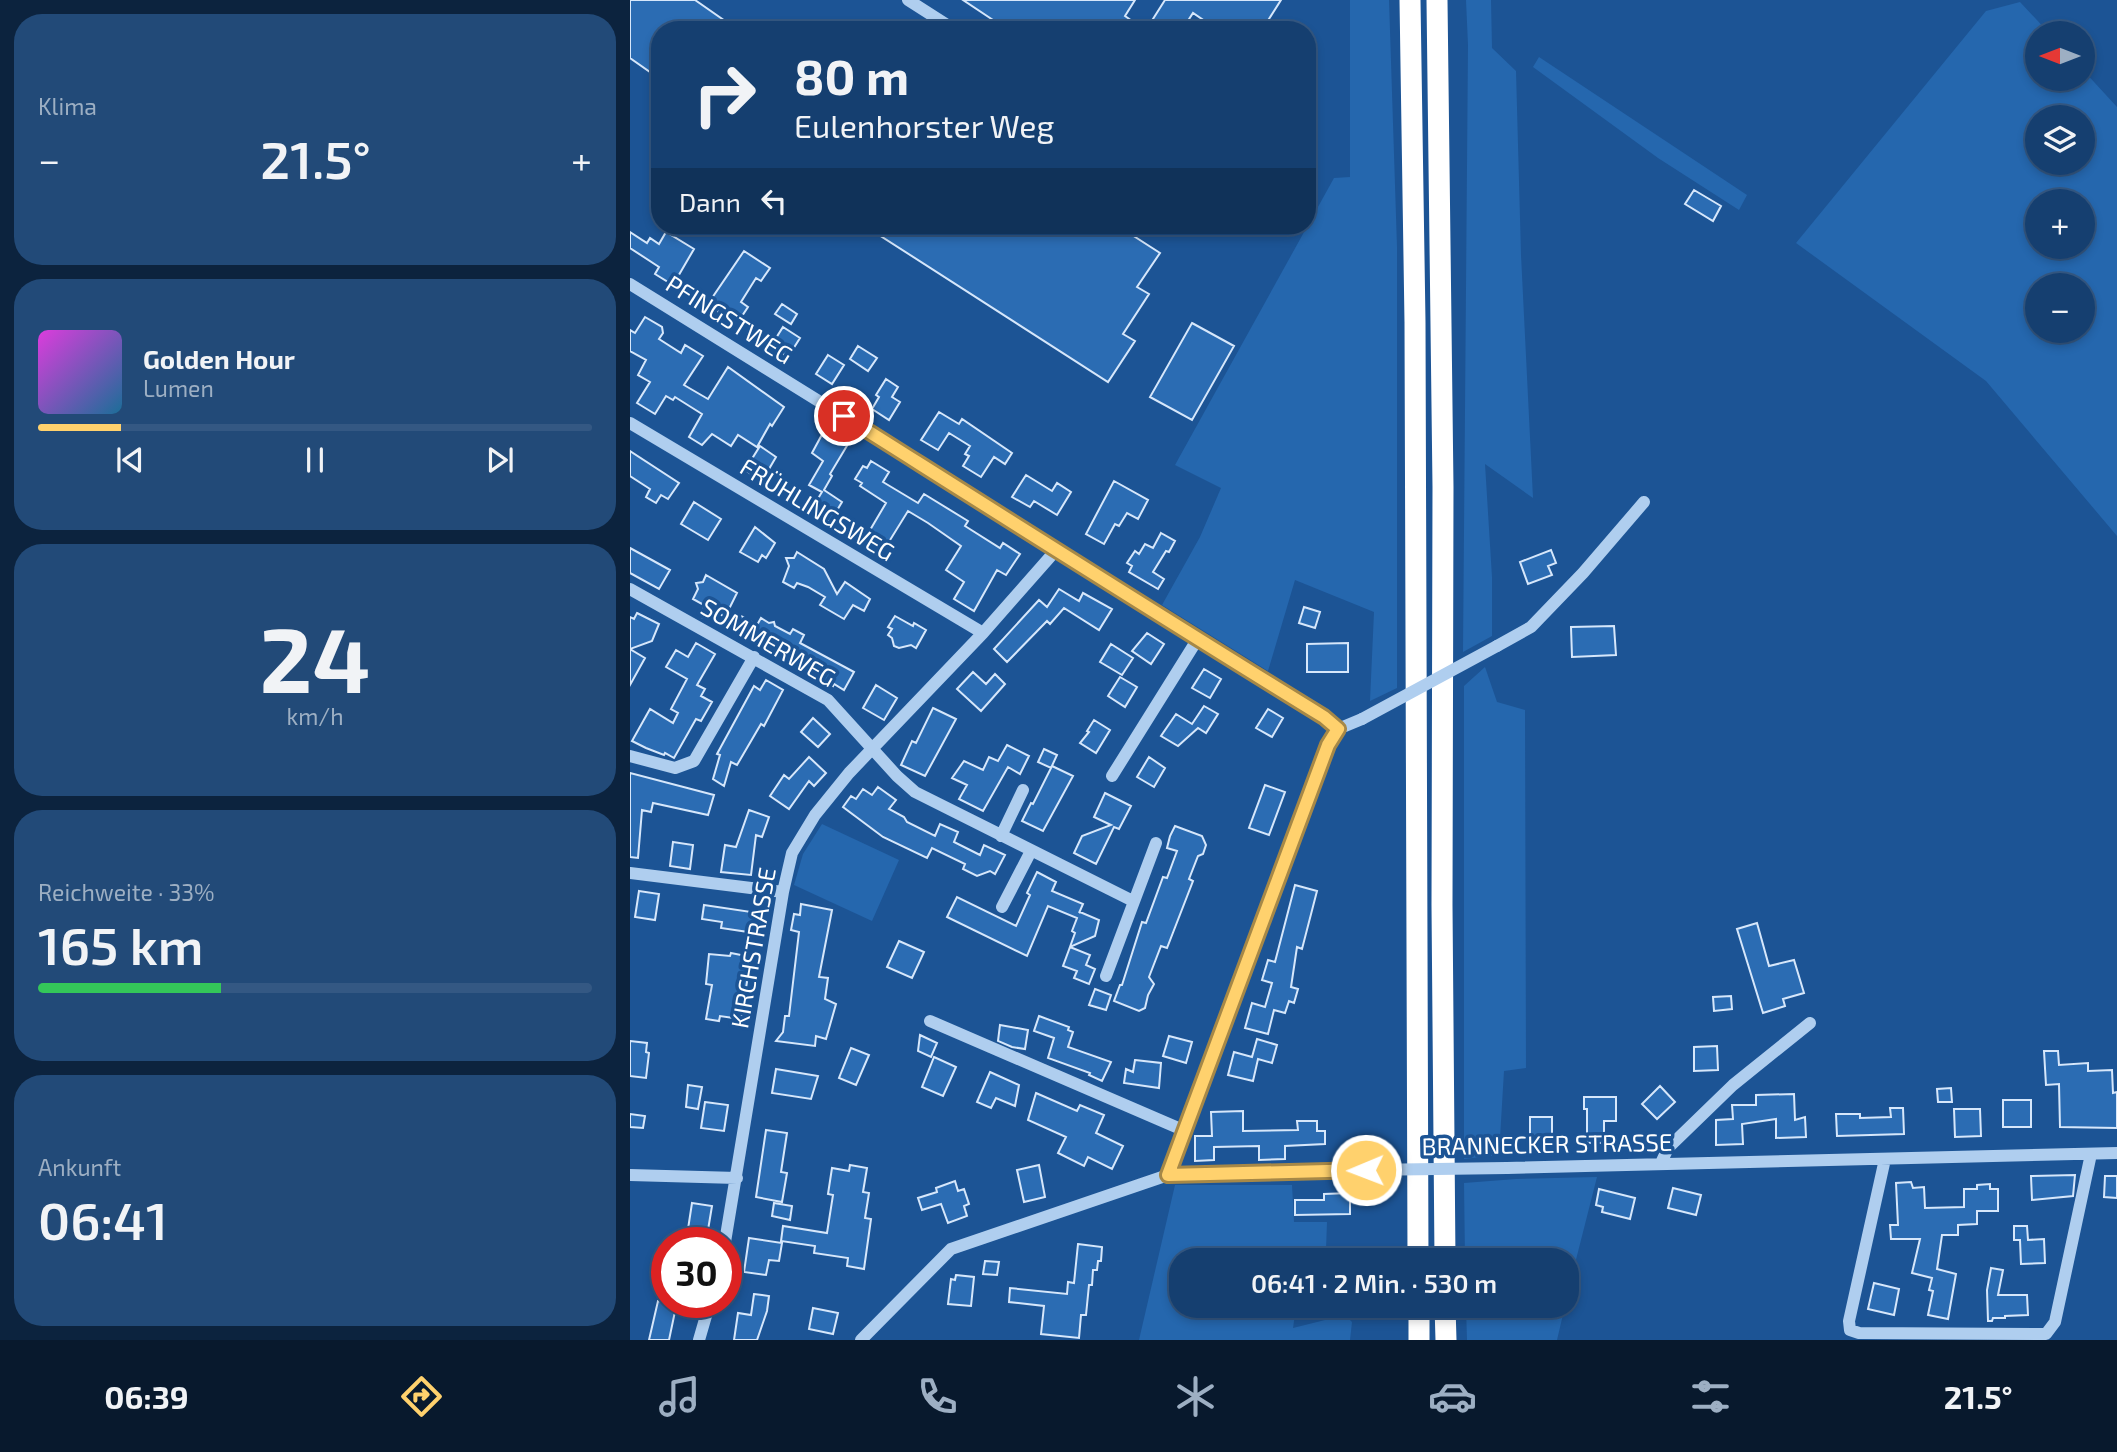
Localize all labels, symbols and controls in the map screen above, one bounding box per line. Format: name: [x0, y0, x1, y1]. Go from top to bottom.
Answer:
north arrow: [2025, 21, 2095, 91]
map controls: [2025, 21, 2095, 343]
text: 80 m: [794, 46, 909, 105]
icon: right: [679, 49, 770, 140]
text: Klima: [38, 92, 97, 120]
button: layers: [2025, 105, 2095, 175]
text: Eulenhorster Weg: [794, 106, 1054, 144]
text: 21.5°: [260, 127, 371, 189]
text: −: [38, 136, 60, 182]
text: +: [571, 136, 592, 182]
icon: left: [755, 182, 793, 220]
text: Dann: [679, 186, 741, 217]
button: +: [2025, 189, 2095, 259]
street label: PFINGSTWEG: [661, 268, 798, 369]
button: −: [2025, 273, 2095, 343]
text: Golden Hour: [143, 343, 295, 374]
text: Lumen: [143, 374, 214, 402]
pin: [814, 386, 874, 446]
icon: arrive: [825, 397, 863, 435]
icon: previous: [111, 441, 149, 479]
icon: pause: [296, 441, 334, 479]
icon: next: [481, 441, 519, 479]
street label: FRÜHLINGSWEG: [735, 451, 900, 566]
street label: SOMMERWEG: [696, 591, 841, 692]
text: 24: [260, 602, 370, 711]
text: km/h: [286, 702, 344, 730]
street label: KIRCHSTRASSE: [724, 865, 781, 1030]
text: Reichweite · 33%: [38, 878, 215, 906]
text: 165 km: [38, 913, 203, 975]
street label: BRANNECKER STRASSE: [1421, 1127, 1673, 1160]
position arrow: [1329, 1133, 1403, 1207]
text: Ankunft: [38, 1153, 121, 1181]
text: 06:41: [38, 1188, 168, 1250]
speed limit sign: 30: [651, 1227, 742, 1318]
text: 06:41 · 2 Min. · 530 m: [1251, 1267, 1497, 1298]
icon: directions: [397, 1372, 446, 1421]
icon: music: [655, 1372, 704, 1421]
icon: phone: [913, 1372, 962, 1421]
icon: climate: [1171, 1372, 1220, 1421]
icon: car: [1428, 1372, 1477, 1421]
icon: filters: [1686, 1372, 1735, 1421]
text: 06:39: [104, 1377, 189, 1415]
text: 21.5°: [1944, 1377, 2013, 1415]

